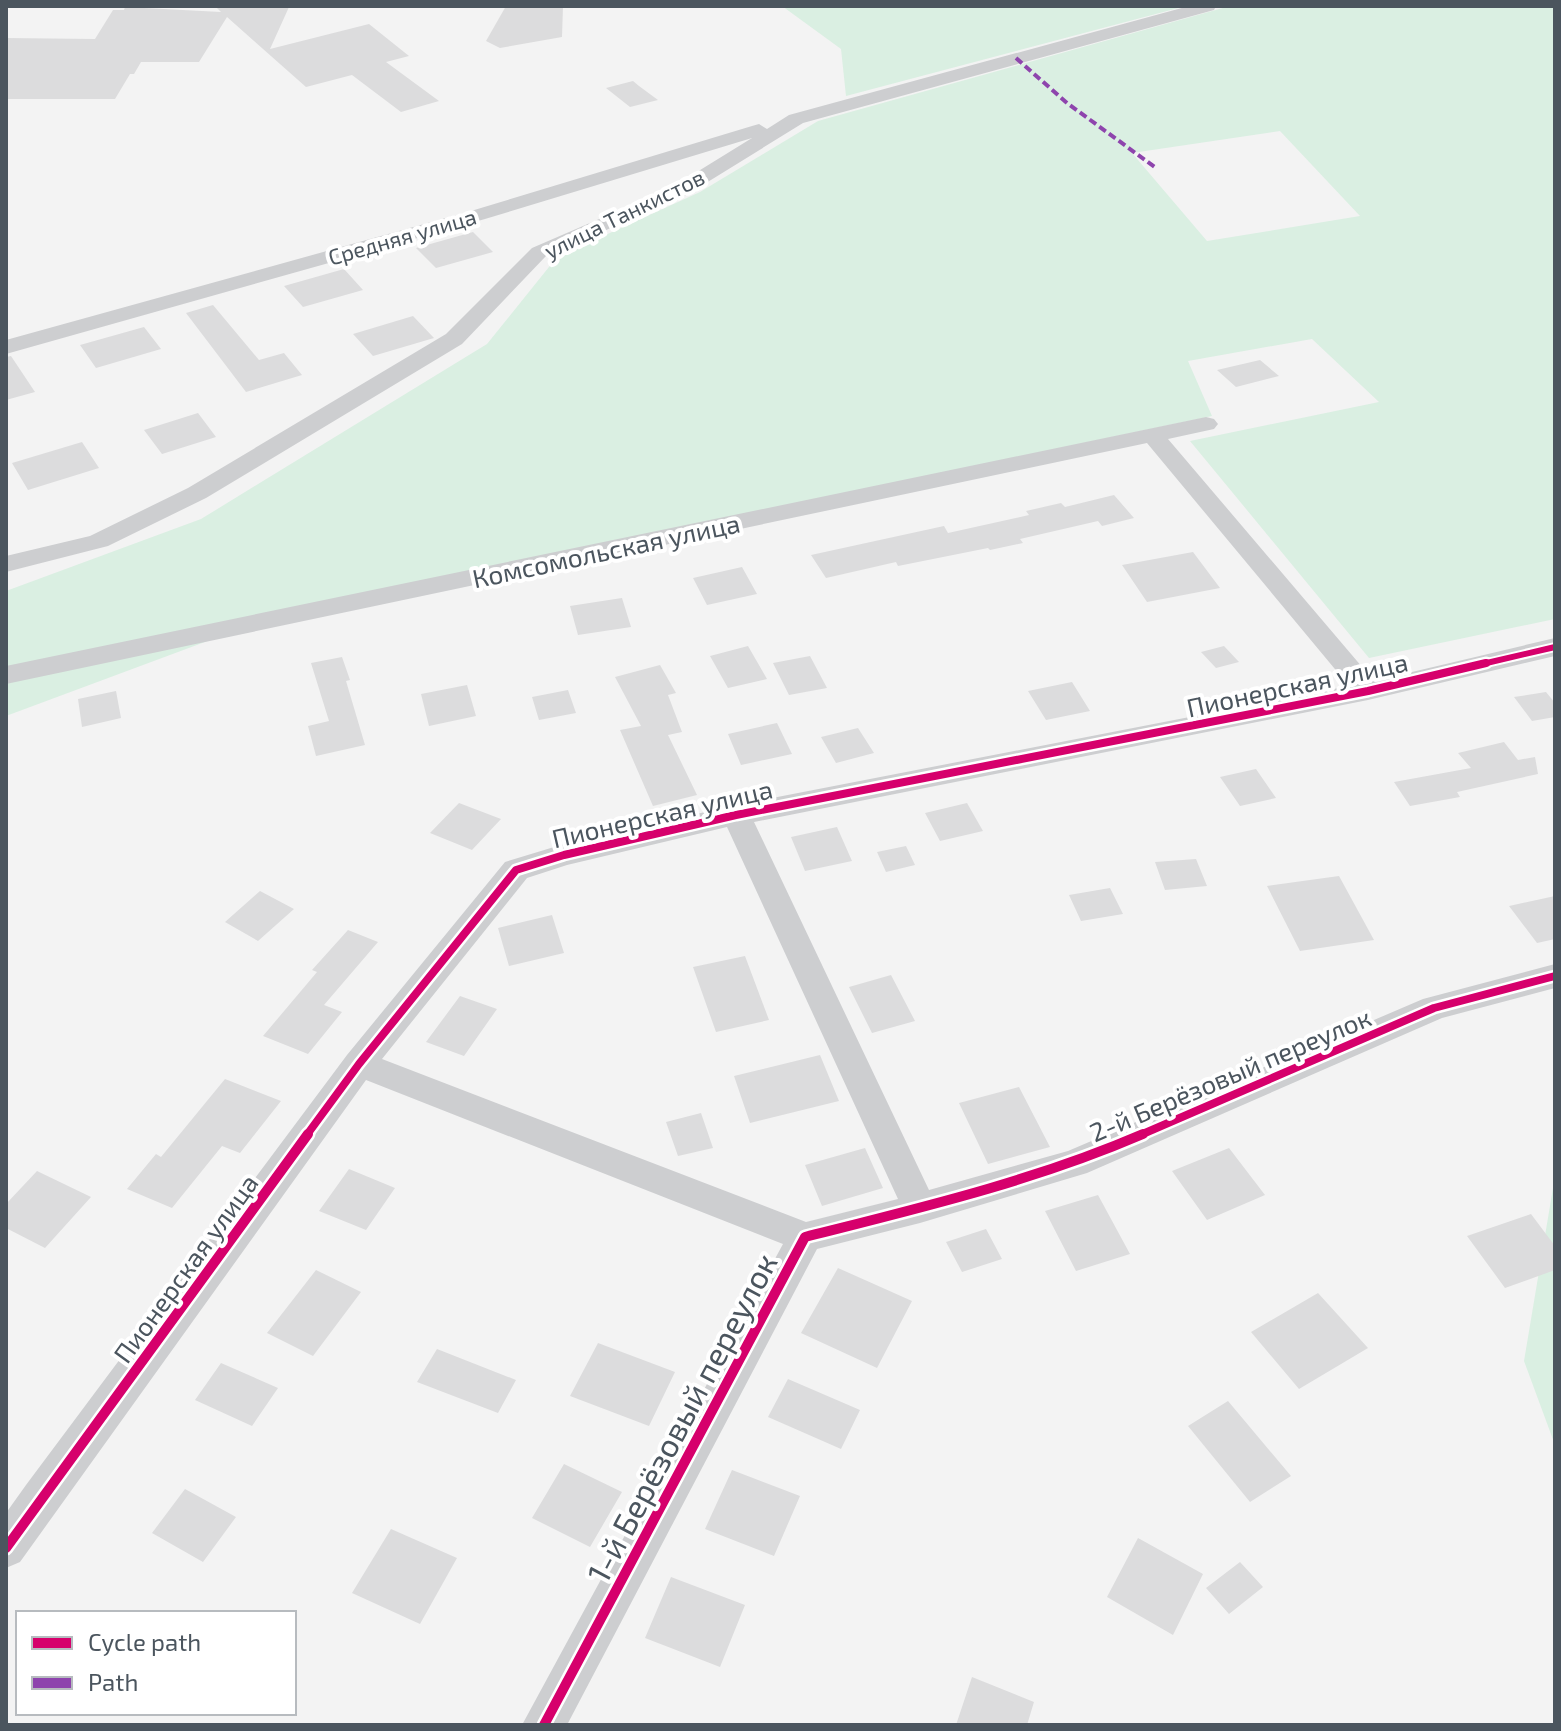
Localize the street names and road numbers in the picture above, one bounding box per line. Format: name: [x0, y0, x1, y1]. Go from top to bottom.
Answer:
street label: улица Танкистов: [540, 163, 709, 264]
street label: Средняя улица: [325, 202, 479, 271]
street label: Комсомольская улица: [469, 506, 743, 594]
street label: Пионерская улица: [1184, 645, 1411, 724]
street label: Пионерская улица: [549, 773, 776, 854]
street label: 2-й Берёзовый переулок: [1085, 1001, 1376, 1148]
street label: Пионерская улица: [106, 1168, 265, 1369]
street label: 1-й Берёзовый переулок: [578, 1246, 785, 1588]

